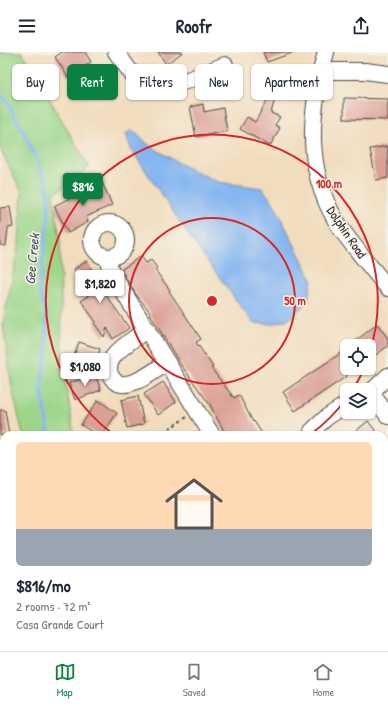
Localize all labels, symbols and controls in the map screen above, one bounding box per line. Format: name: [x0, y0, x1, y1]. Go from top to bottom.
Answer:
text: Roofr: [176, 14, 212, 39]
icon: menu: [16, 15, 38, 37]
icon: share: [350, 15, 372, 37]
chip: Buy: [12, 64, 59, 100]
chip: Rent: [67, 64, 118, 100]
chip: Filters: [126, 64, 187, 100]
chip: New: [195, 64, 243, 100]
chip: Apartment: [251, 64, 333, 100]
pin: $816: [59, 173, 107, 207]
text: 100 m: [316, 175, 342, 192]
text: $816: [72, 177, 94, 195]
street label: Dolphin Road: [323, 203, 371, 261]
water label: Gee Creek: [20, 231, 43, 285]
pin: $1,820: [67, 270, 133, 304]
text: $1,820: [84, 274, 116, 292]
text: 50 m: [284, 292, 306, 309]
centre of rings: [205, 294, 219, 308]
map controls: [340, 339, 376, 419]
button: locate: [340, 339, 376, 375]
pin: $1,080: [52, 353, 118, 387]
text: $1,080: [69, 357, 101, 375]
button: layers: [340, 383, 376, 419]
icon: home: [158, 468, 230, 540]
text: $816/mo: [16, 574, 71, 597]
text: 2 rooms · 72 m²: [16, 597, 90, 615]
text: Casa Grande Court: [16, 615, 104, 633]
tab: Map: [54, 661, 76, 699]
tab: Saved: [183, 661, 205, 699]
tab: Home: [312, 661, 334, 699]

